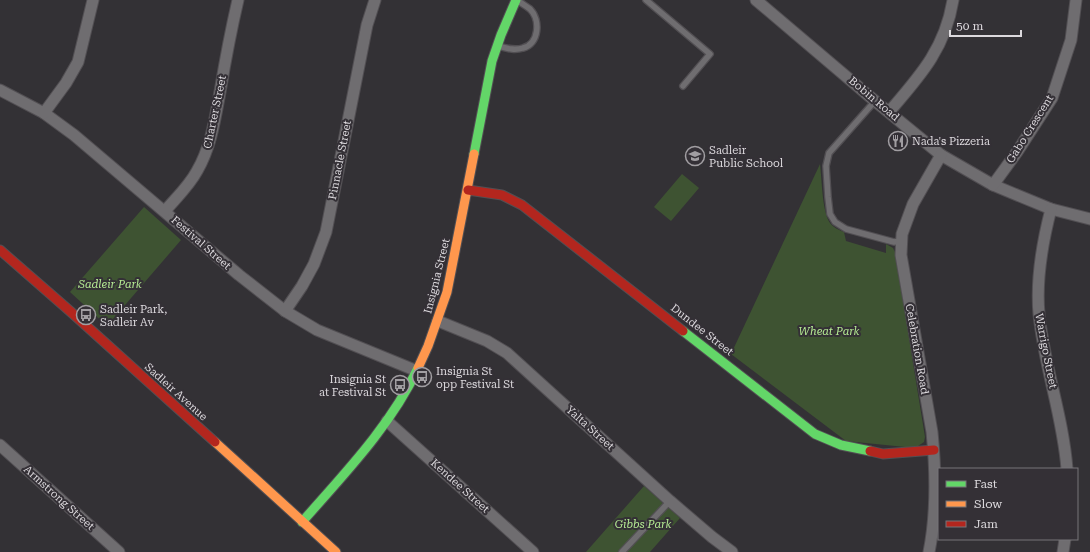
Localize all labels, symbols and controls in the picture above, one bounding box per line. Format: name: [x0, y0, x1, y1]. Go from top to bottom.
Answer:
scale bar: [950, 12, 1021, 38]
text: 50 m: [956, 19, 983, 33]
street label: Charter Street: [201, 74, 229, 150]
street label: Bobin Road: [846, 74, 902, 124]
street label: Gabo Crescent: [1004, 92, 1056, 166]
street label: Pinnacle Street: [326, 119, 354, 201]
restaurant icon: Nada's Pizzeria: [887, 130, 909, 152]
place label: Nada's Pizzeria: [912, 135, 990, 148]
place label: Sadleir Public School: [709, 144, 784, 170]
school or university icon: Sadleir Public School: [684, 145, 706, 167]
street label: Festival Street: [168, 214, 234, 272]
street label: Insignia Street: [421, 237, 453, 315]
park label: Sadleir Park: [77, 278, 142, 291]
street label: Dundee Street: [668, 301, 736, 359]
place label: Sadleir Park, Sadleir Av: [100, 303, 167, 329]
street label: Celebration Road: [903, 303, 931, 395]
bus stop icon: Sadleir Park, Sadleir Av: [75, 304, 97, 326]
street label: Warrigo Street: [1032, 312, 1060, 390]
park label: Wheat Park: [798, 325, 860, 338]
street label: Sadleir Avenue: [142, 361, 210, 423]
place label: Insignia St opp Festival St: [436, 365, 514, 391]
bus stop icon: Insignia St opp Festival St: [411, 366, 433, 388]
place label: Insignia St at Festival St: [319, 373, 386, 399]
bus stop icon: Insignia St at Festival St: [389, 374, 411, 396]
street label: Yalta Street: [563, 403, 617, 453]
street label: Kendee Street: [428, 456, 492, 516]
street label: Armstrong Street: [21, 463, 97, 533]
legend: [938, 468, 1078, 540]
text: Fast: [974, 477, 998, 491]
text: Slow: [974, 497, 1002, 511]
text: Jam: [974, 517, 998, 531]
park label: Gibbs Park: [615, 518, 671, 531]

